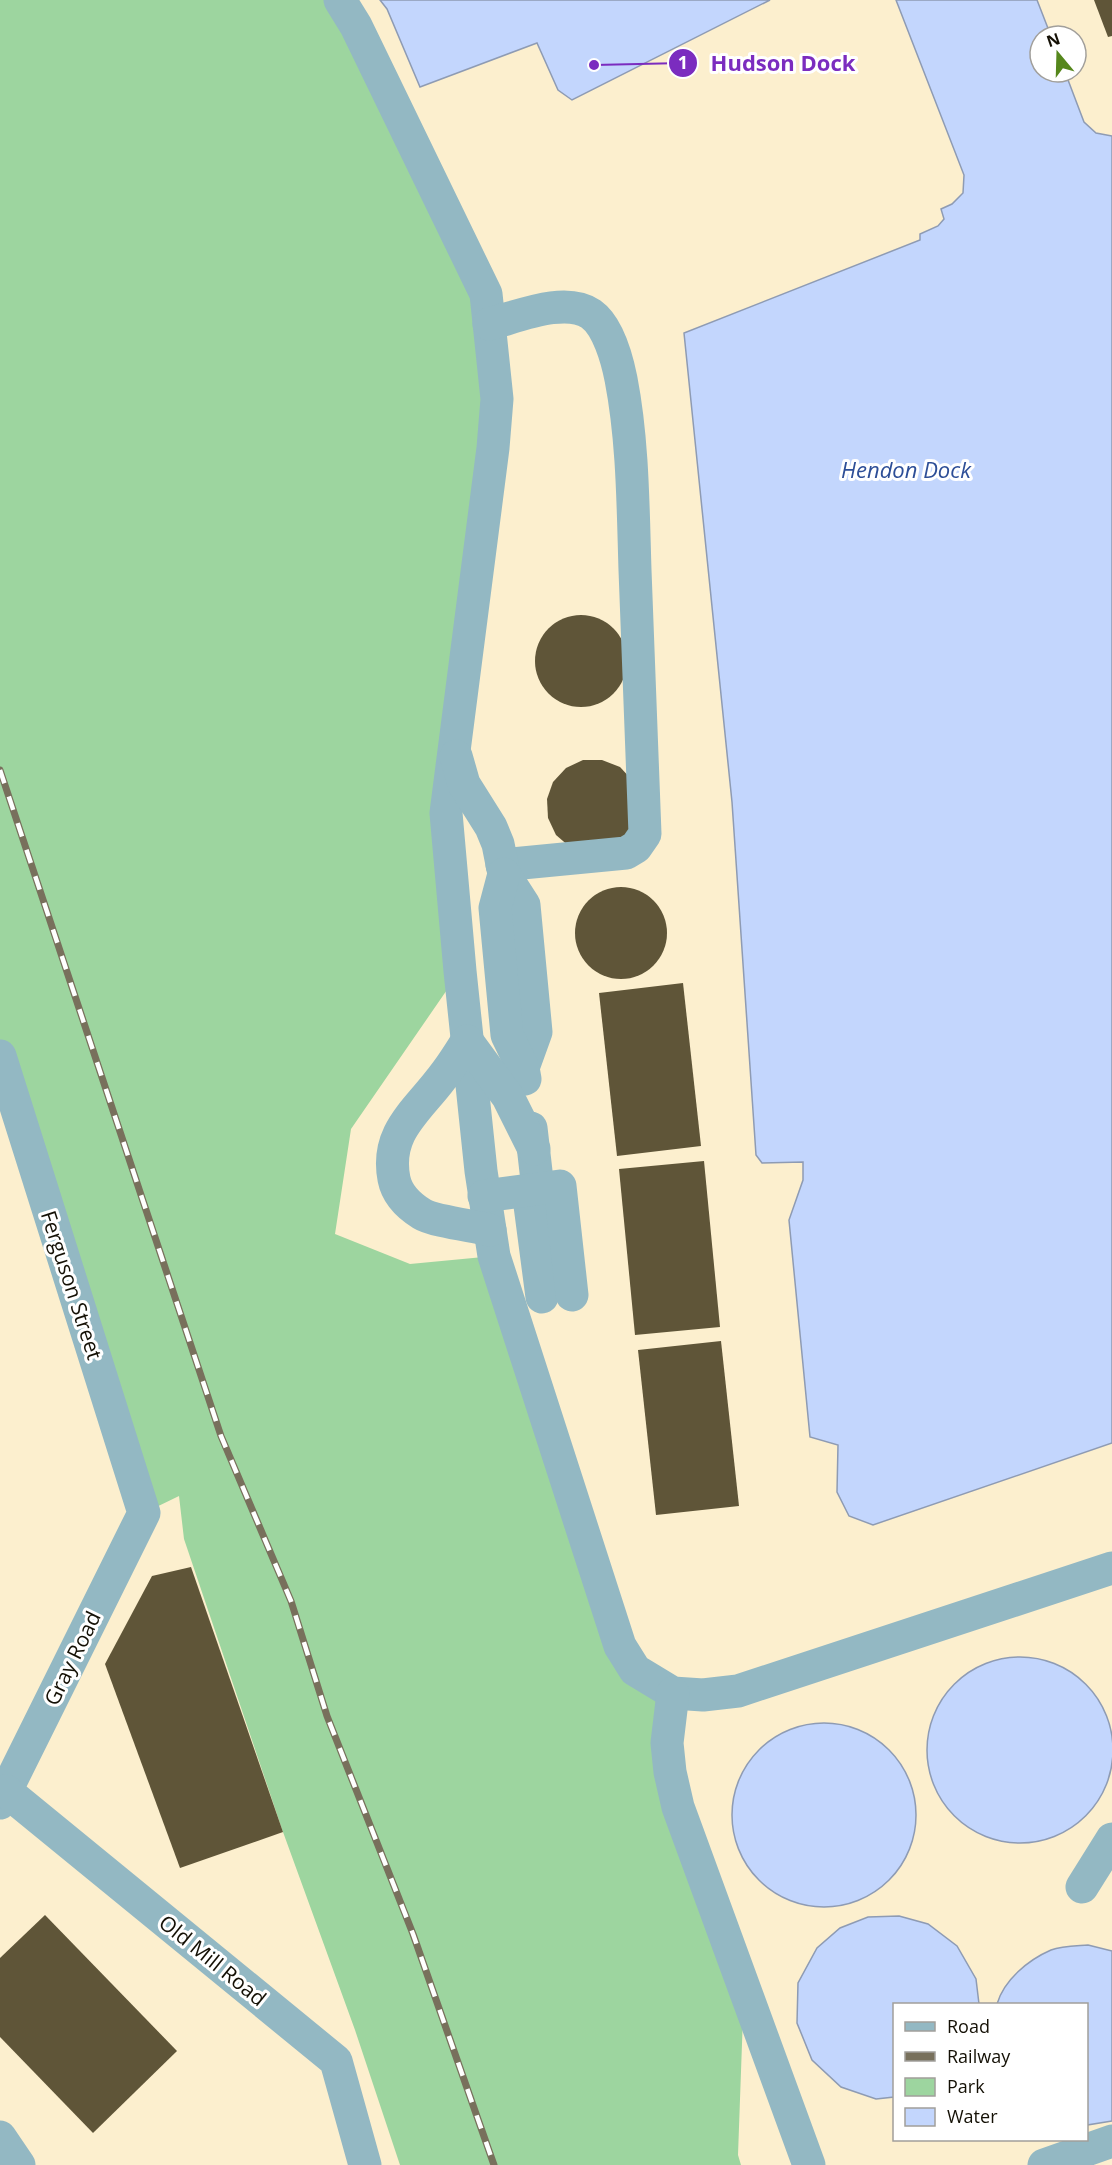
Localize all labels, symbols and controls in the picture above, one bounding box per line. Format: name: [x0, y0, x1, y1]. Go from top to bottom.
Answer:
north arrow: [1028, 24, 1088, 84]
text: N: [1043, 27, 1063, 52]
callout: Hudson Dock: [668, 43, 867, 83]
text: Hudson Dock: [711, 47, 856, 77]
text: 1: [678, 50, 688, 74]
water label: Hendon Dock: [841, 454, 972, 484]
street label: Ferguson Street: [35, 1207, 109, 1363]
street label: Gray Road: [37, 1606, 107, 1710]
street label: Old Mill Road: [154, 1908, 272, 2012]
legend: [893, 2003, 1088, 2141]
text: Road: [947, 2014, 990, 2038]
text: Railway: [947, 2044, 1011, 2068]
text: Park: [947, 2074, 985, 2098]
text: Water: [947, 2104, 998, 2128]

